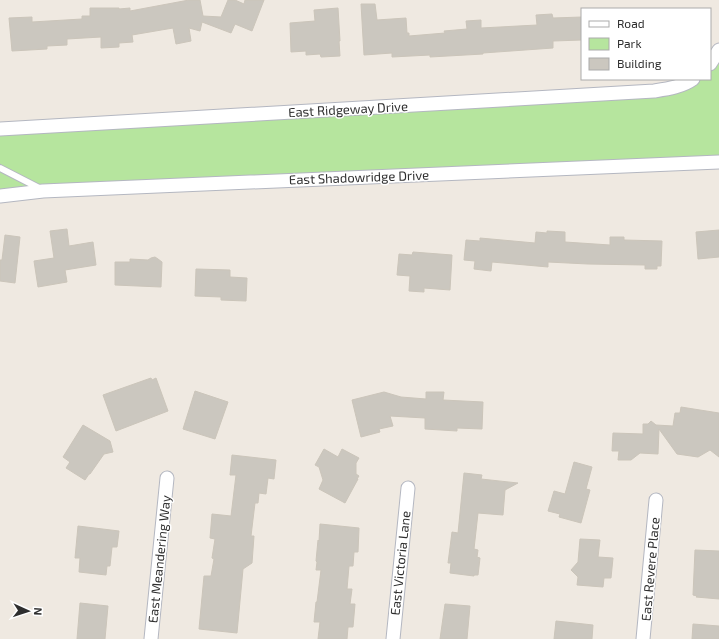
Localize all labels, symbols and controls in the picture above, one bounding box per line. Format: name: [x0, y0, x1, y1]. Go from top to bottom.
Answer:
legend: [581, 8, 711, 80]
text: Road: [617, 16, 645, 30]
text: Park: [617, 36, 642, 50]
text: Building: [617, 56, 662, 70]
street label: East Ridgeway Drive: [288, 98, 408, 120]
street label: East Shadowridge Drive: [289, 167, 429, 187]
street label: East Meandering Way: [144, 494, 174, 624]
street label: East Victoria Lane: [387, 510, 413, 616]
street label: East Revere Place: [637, 516, 663, 622]
north arrow: [8, 591, 48, 631]
text: N: [32, 607, 45, 616]

